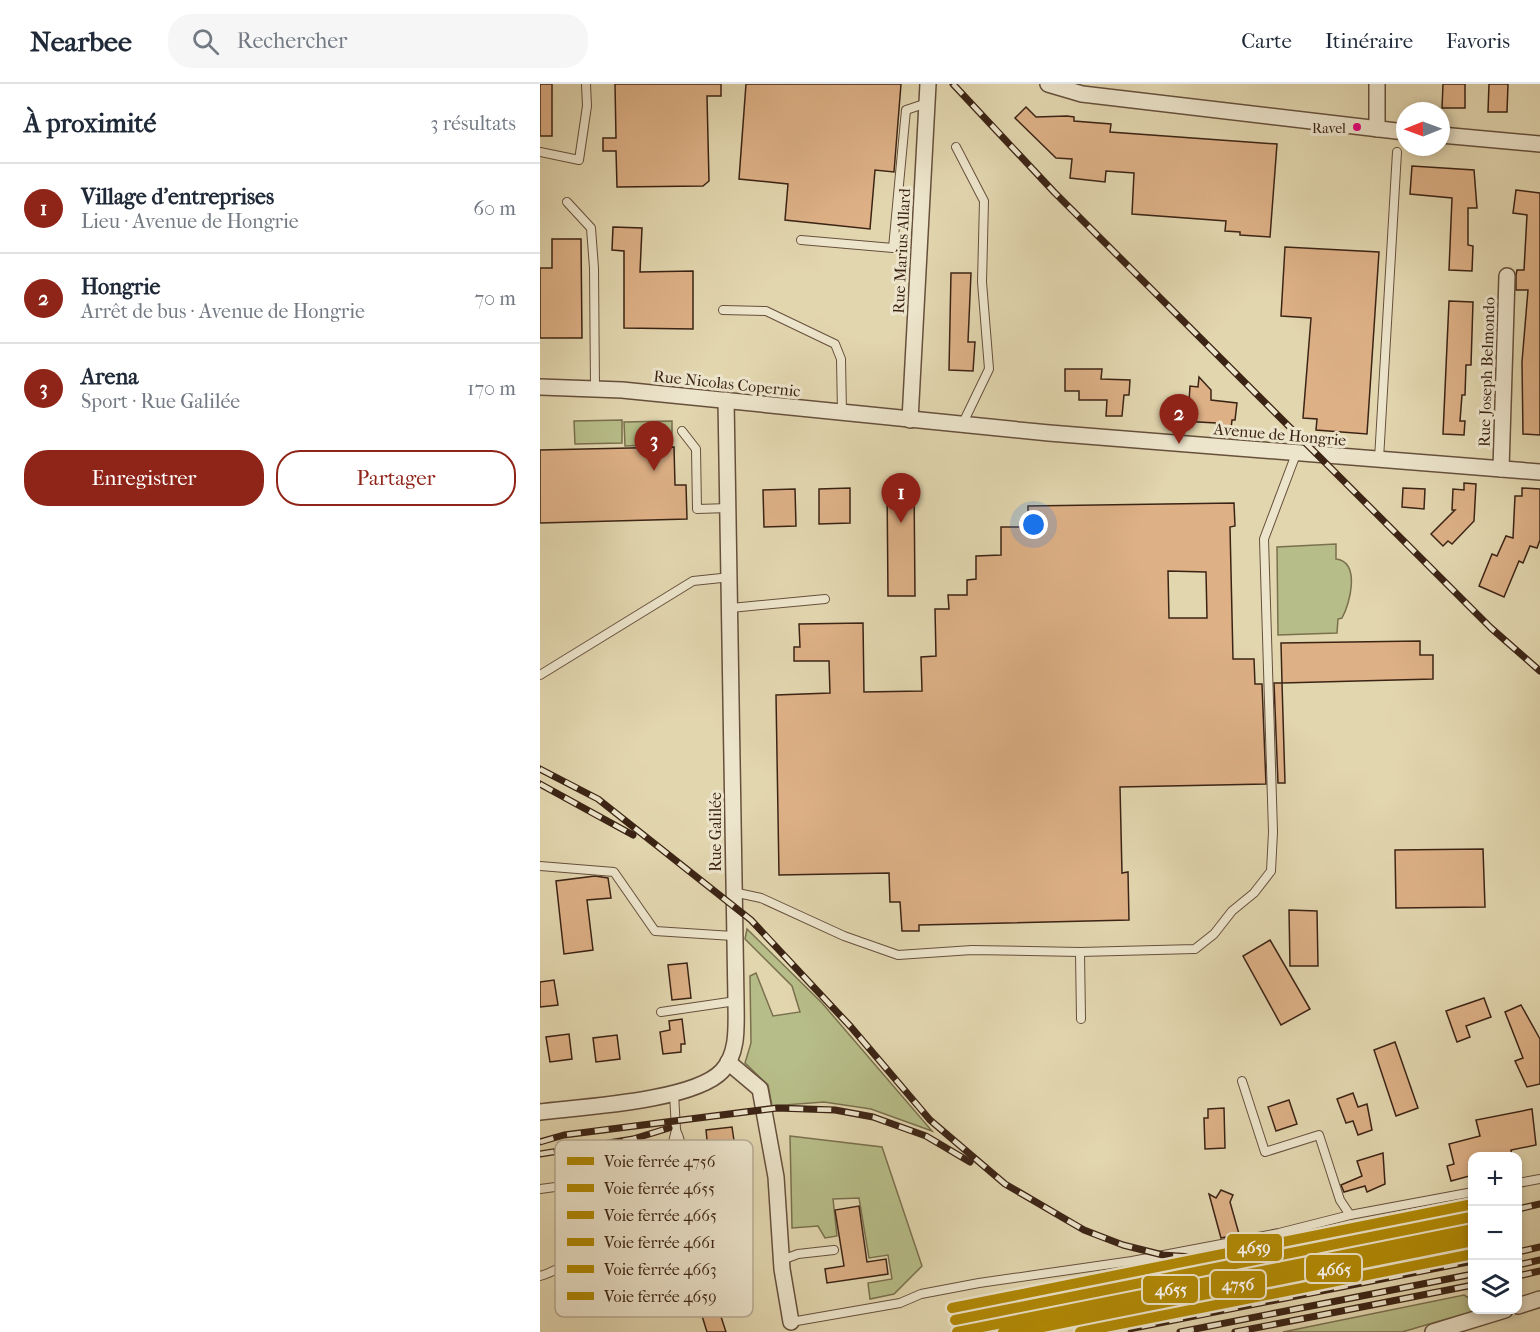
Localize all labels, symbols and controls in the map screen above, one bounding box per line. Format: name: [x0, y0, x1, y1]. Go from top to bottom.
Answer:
search box: [168, 14, 588, 68]
text: Nearbee: [30, 25, 132, 58]
icon: search: [189, 25, 222, 58]
text: Rechercher: [237, 28, 347, 54]
text: Carte: [1241, 29, 1292, 53]
text: Itinéraire: [1325, 29, 1413, 53]
text: Favoris: [1446, 29, 1510, 53]
north arrow: [1396, 102, 1450, 156]
text: À proximité: [24, 108, 156, 139]
text: 3 résultats: [430, 112, 516, 135]
place label: Ravel: [1312, 120, 1346, 137]
marker: Ravel: [1351, 121, 1363, 133]
text: Village d'entreprises: [81, 184, 274, 210]
street label: Rue Marius Allard: [889, 188, 914, 314]
text: 1: [40, 197, 47, 220]
text: 60 m: [473, 197, 516, 220]
text: Lieu · Avenue de Hongrie: [81, 210, 299, 233]
text: Hongrie: [81, 274, 160, 300]
text: 2: [38, 287, 49, 310]
text: 70 m: [474, 287, 516, 310]
street label: Rue Joseph Belmondo: [1474, 297, 1499, 447]
text: Arrêt de bus · Avenue de Hongrie: [81, 300, 365, 323]
text: Arena: [81, 364, 138, 390]
street label: Rue Nicolas Copernic: [652, 366, 801, 401]
text: 3: [39, 377, 48, 400]
text: 170 m: [467, 377, 516, 400]
text: Sport · Rue Galilée: [81, 390, 240, 413]
pin: 2: [1160, 394, 1198, 444]
street label: Avenue de Hongrie: [1212, 419, 1347, 450]
pin: 3: [634, 422, 674, 471]
button: Enregistrer: [24, 450, 264, 506]
button: Partager: [276, 450, 516, 506]
pin: 1: [882, 474, 920, 523]
your location: [1019, 510, 1048, 539]
street label: Rue Galilée: [706, 792, 725, 872]
legend: [555, 1140, 753, 1317]
text: Voie ferrée 4756: [603, 1152, 716, 1171]
map controls: [1468, 1152, 1522, 1314]
button: +: [1468, 1152, 1522, 1206]
text: Voie ferrée 4655: [603, 1179, 715, 1198]
text: Voie ferrée 4665: [603, 1206, 717, 1225]
button: −: [1468, 1206, 1522, 1260]
text: Voie ferrée 4661: [603, 1233, 716, 1252]
line badge: 4659: [1226, 1233, 1283, 1262]
text: 4659: [1236, 1238, 1271, 1258]
line badge: 4665: [1305, 1254, 1362, 1283]
text: Voie ferrée 4663: [603, 1260, 717, 1279]
text: 4665: [1316, 1260, 1351, 1280]
button: layers: [1468, 1260, 1522, 1314]
line badge: 4756: [1210, 1270, 1266, 1299]
line badge: 4655: [1142, 1275, 1199, 1304]
text: 4756: [1221, 1275, 1254, 1295]
text: 4655: [1154, 1280, 1187, 1300]
text: Voie ferrée 4659: [603, 1287, 717, 1306]

